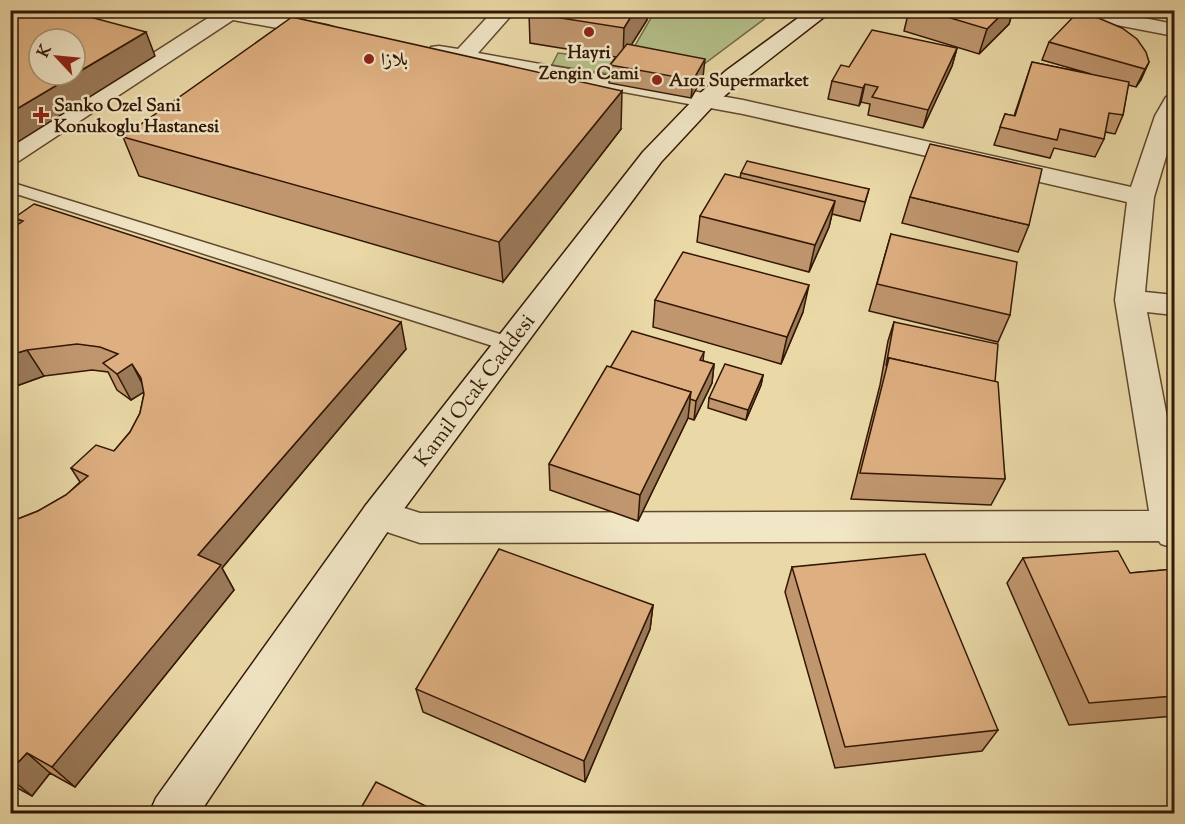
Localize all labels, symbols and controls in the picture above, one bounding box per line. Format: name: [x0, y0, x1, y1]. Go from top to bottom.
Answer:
marker: Hayri Zengin Cami: [582, 25, 596, 39]
north arrow: [27, 27, 87, 87]
text: K: [33, 41, 59, 62]
place label: Hayri Zengin Cami: [539, 41, 640, 88]
place label: بلازا: [381, 48, 408, 74]
marker: بلازا: [362, 52, 376, 66]
place label: A101 Supermarket: [669, 69, 809, 95]
marker: A101 Supermarket: [650, 73, 664, 87]
place label: Sanko Ozel Sani Konukoglu Hastanesi: [54, 94, 220, 141]
marker: Sanko Ozel Sani Konukoglu Hastanesi: [32, 106, 50, 124]
street label: Kamil Ocak Caddesi: [408, 308, 543, 474]

